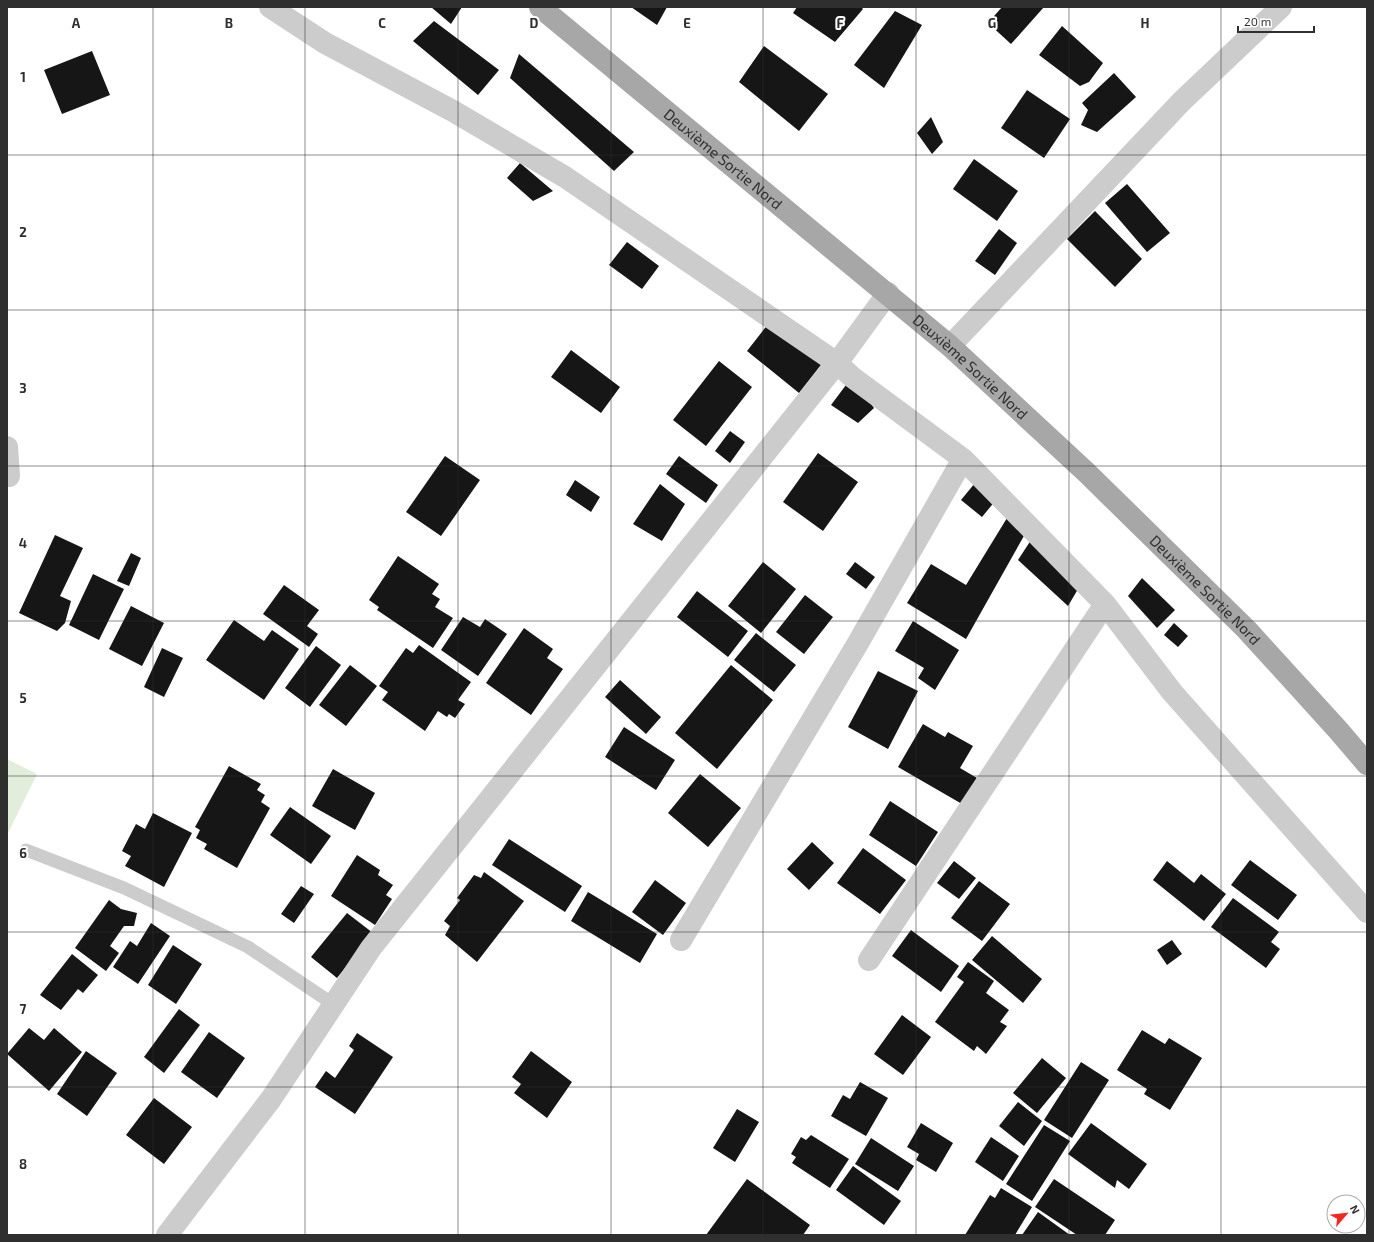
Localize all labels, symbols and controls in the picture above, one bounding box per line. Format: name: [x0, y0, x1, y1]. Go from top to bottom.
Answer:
scale bar: [1238, 8, 1314, 34]
text: 20 m: [1244, 14, 1271, 28]
text: A: [72, 15, 81, 31]
text: B: [225, 15, 233, 31]
text: C: [378, 15, 386, 31]
text: D: [530, 15, 539, 31]
text: E: [683, 15, 691, 31]
text: F: [836, 15, 844, 31]
text: G: [988, 15, 996, 31]
text: H: [1141, 15, 1150, 31]
text: 1: [20, 69, 26, 85]
street label: Deuxième Sortie Nord: [661, 104, 786, 213]
text: 2: [19, 224, 27, 240]
street label: Deuxième Sortie Nord: [909, 310, 1032, 423]
text: 3: [19, 380, 27, 396]
street label: Deuxième Sortie Nord: [1146, 531, 1265, 648]
text: 4: [19, 535, 27, 551]
text: 5: [19, 690, 27, 706]
text: 6: [19, 845, 27, 861]
text: 7: [20, 1001, 27, 1017]
text: 8: [19, 1156, 27, 1172]
north arrow: [1326, 1194, 1366, 1234]
text: N: [1348, 1203, 1363, 1216]

